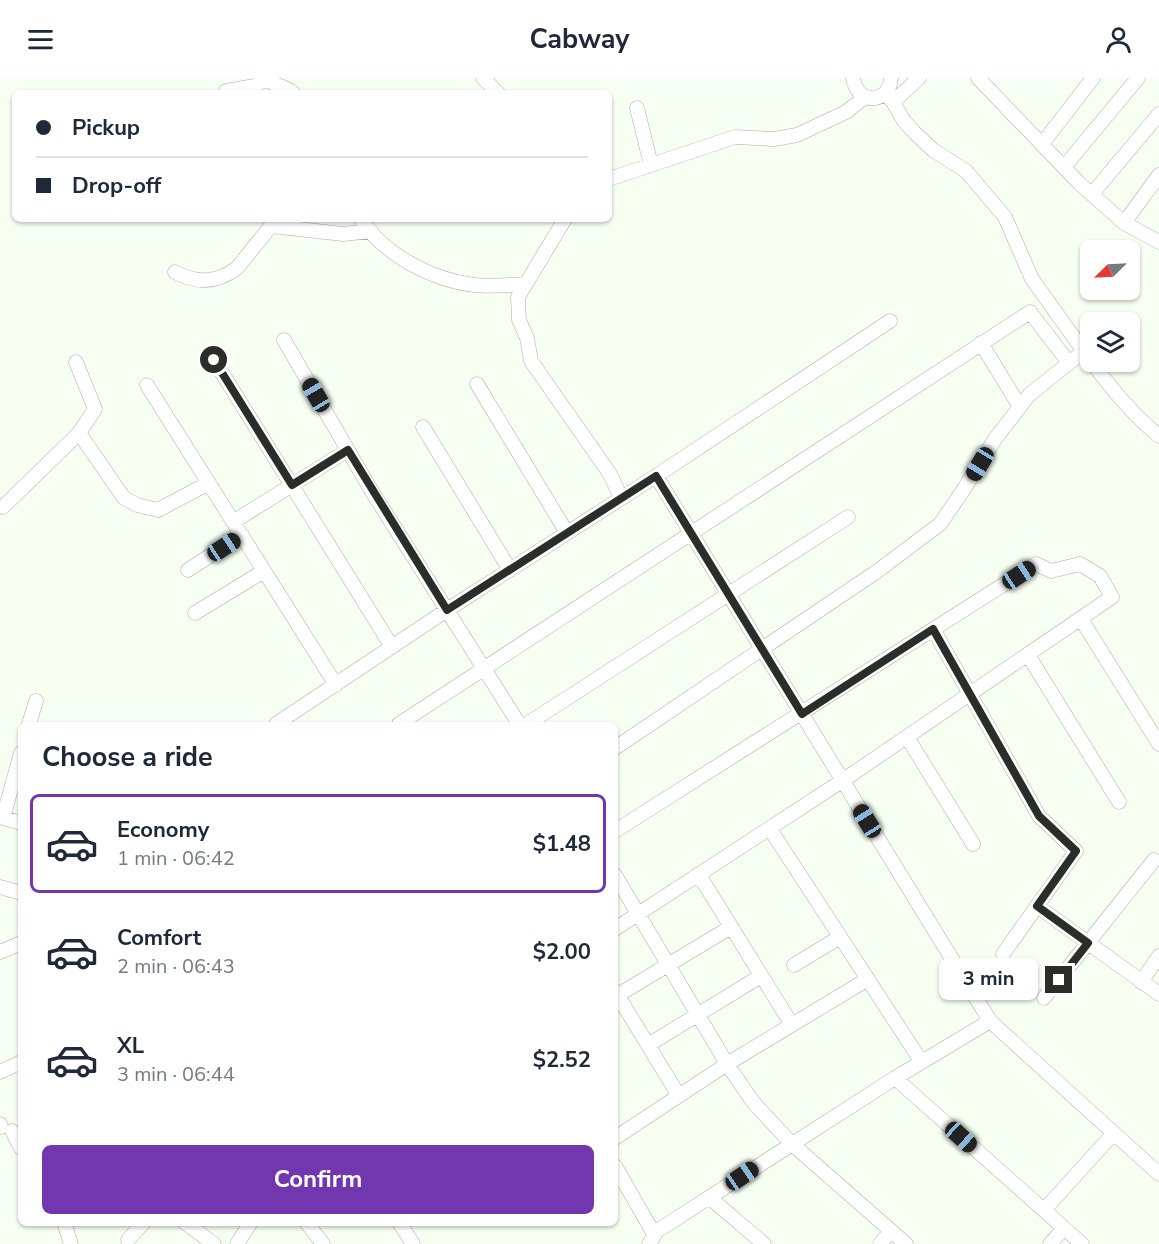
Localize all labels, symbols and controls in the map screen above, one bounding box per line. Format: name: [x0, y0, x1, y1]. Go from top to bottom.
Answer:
text: Cabway: [529, 21, 630, 58]
icon: menu: [24, 23, 57, 56]
icon: person: [1102, 23, 1135, 56]
text: Pickup: [72, 113, 140, 143]
text: Drop-off: [72, 171, 161, 201]
north arrow: [1080, 240, 1140, 300]
map controls: [1080, 240, 1140, 372]
button: layers: [1080, 312, 1140, 372]
route start: [200, 346, 227, 373]
car: [299, 375, 333, 415]
car: [963, 444, 997, 484]
car: [204, 530, 244, 564]
car: [999, 558, 1039, 592]
text: Choose a ride: [42, 739, 213, 776]
car: [850, 801, 884, 841]
text: Economy: [117, 815, 209, 845]
icon: car: [45, 817, 99, 871]
text: $1.48: [533, 829, 591, 859]
text: 1 min · 06:42: [117, 845, 235, 872]
text: Comfort: [117, 923, 201, 953]
icon: car: [45, 925, 99, 979]
text: $2.00: [533, 937, 591, 967]
text: 2 min · 06:43: [117, 953, 235, 980]
callout: 3 min: [939, 959, 1038, 1001]
text: 3 min: [963, 965, 1014, 992]
route end: [1045, 966, 1072, 993]
text: XL: [117, 1031, 144, 1061]
icon: car: [45, 1033, 99, 1087]
text: $2.52: [533, 1045, 591, 1075]
text: 3 min · 06:44: [117, 1061, 235, 1088]
car: [942, 1118, 980, 1156]
button: Confirm: [42, 1145, 594, 1214]
car: [722, 1158, 762, 1194]

